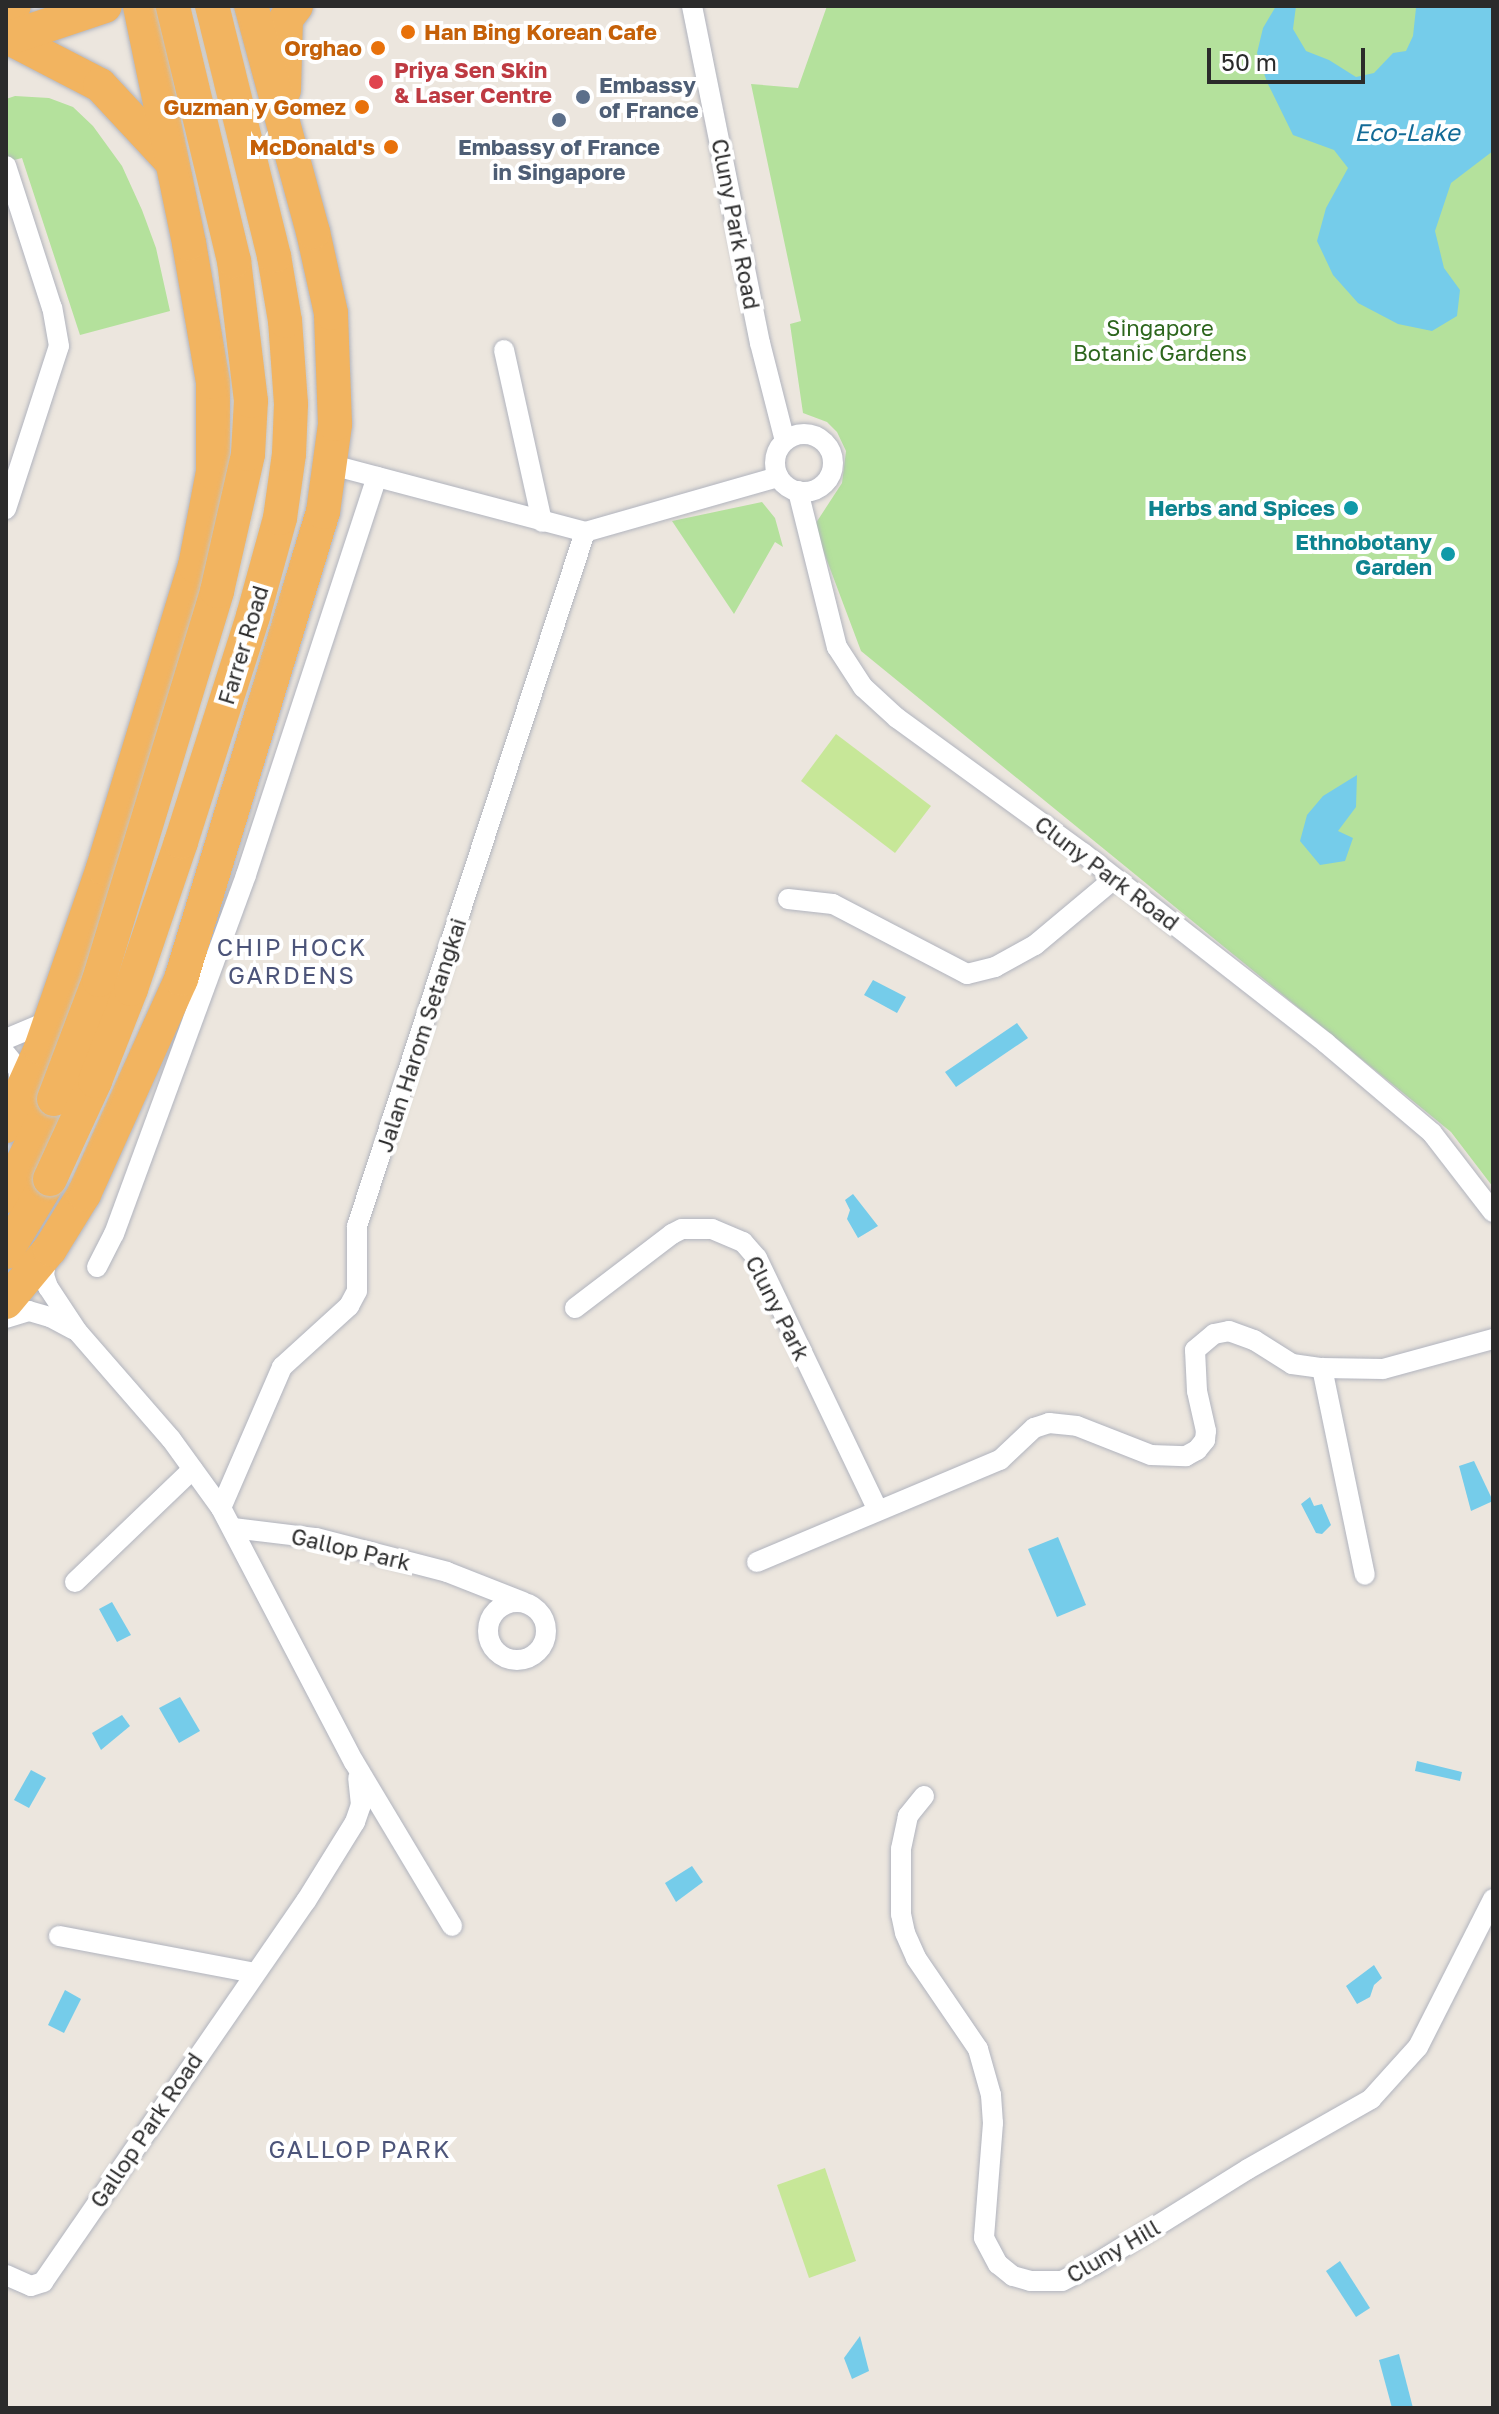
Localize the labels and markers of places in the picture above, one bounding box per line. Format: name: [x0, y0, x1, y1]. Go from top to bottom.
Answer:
place label: Han Bing Korean Cafe: [424, 19, 657, 45]
marker: Han Bing Korean Cafe: [399, 23, 417, 41]
place label: Orghao: [284, 35, 362, 61]
marker: Orghao: [369, 39, 387, 57]
place label: Priya Sen Skin & Laser Centre: [394, 56, 552, 108]
marker: Priya Sen Skin & Laser Centre: [365, 71, 387, 93]
place label: Embassy of France: [599, 71, 699, 122]
marker: Embassy of France: [574, 88, 592, 106]
place label: Guzman y Gomez: [163, 94, 346, 120]
marker: Guzman y Gomez: [353, 98, 371, 116]
marker: Embassy of France in Singapore: [550, 111, 568, 129]
place label: Embassy of France in Singapore: [458, 133, 660, 184]
place label: McDonald's: [249, 134, 375, 160]
marker: McDonald's: [382, 138, 400, 156]
place label: Herbs and Spices: [1148, 495, 1335, 521]
marker: Herbs and Spices: [1342, 499, 1360, 517]
place label: Ethnobotany Garden: [1295, 528, 1432, 580]
marker: Ethnobotany Garden: [1439, 545, 1457, 563]

